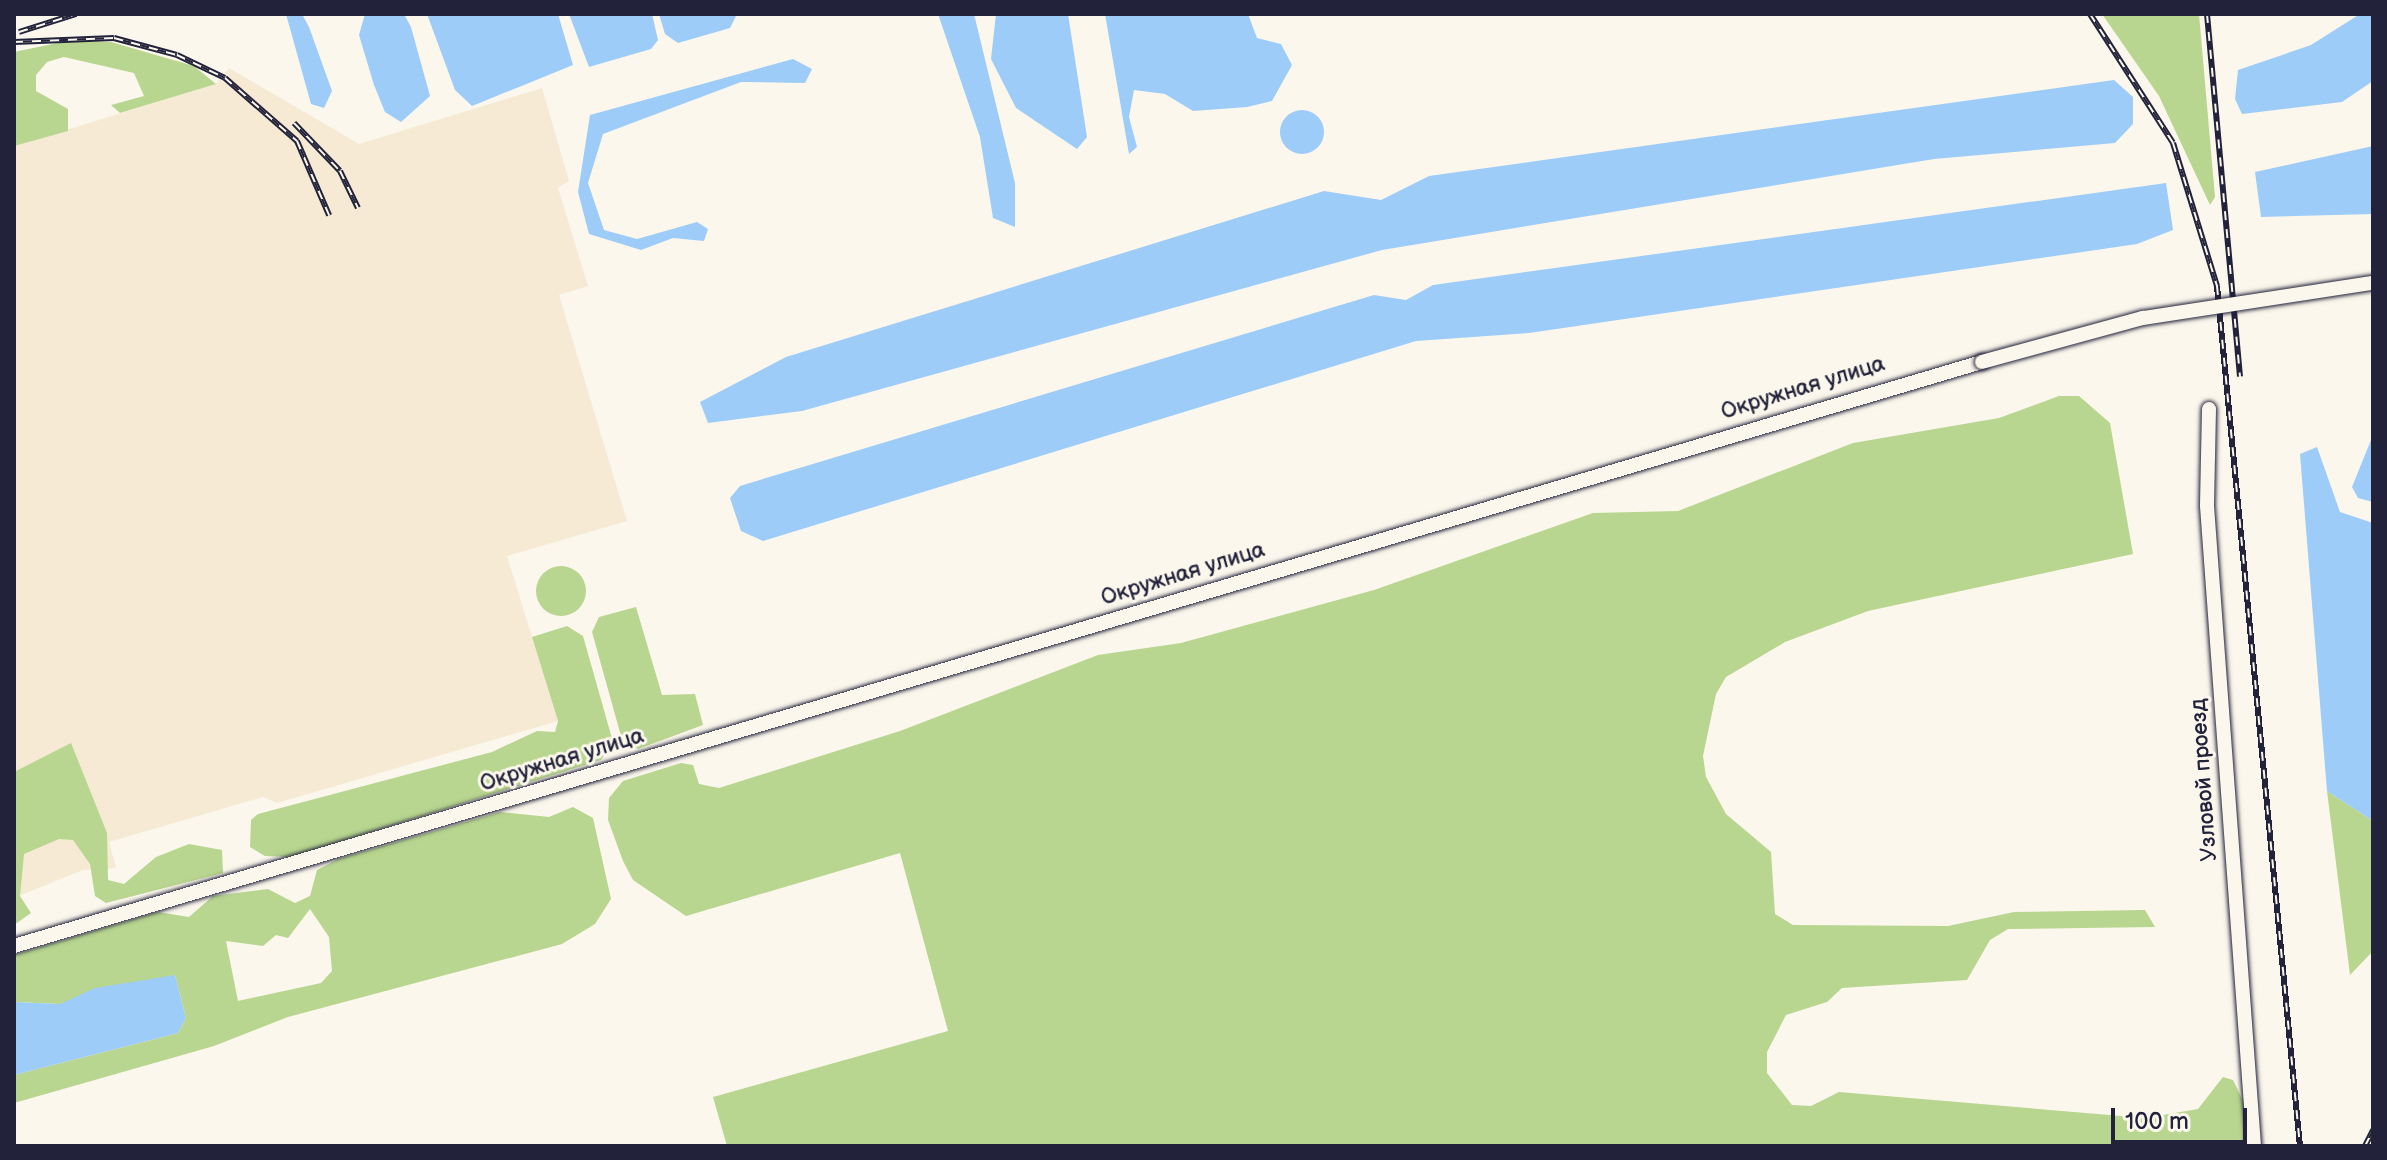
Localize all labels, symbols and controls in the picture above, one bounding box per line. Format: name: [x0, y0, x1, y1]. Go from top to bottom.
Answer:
street label: Окружная улица: [1718, 351, 1888, 425]
street label: Окружная улица: [1098, 537, 1268, 611]
street label: Узловой проезд: [2185, 698, 2223, 862]
street label: Окружная улица: [477, 723, 647, 797]
scale bar: [2115, 1092, 2251, 1142]
text: 100 m: [2125, 1107, 2189, 1136]

